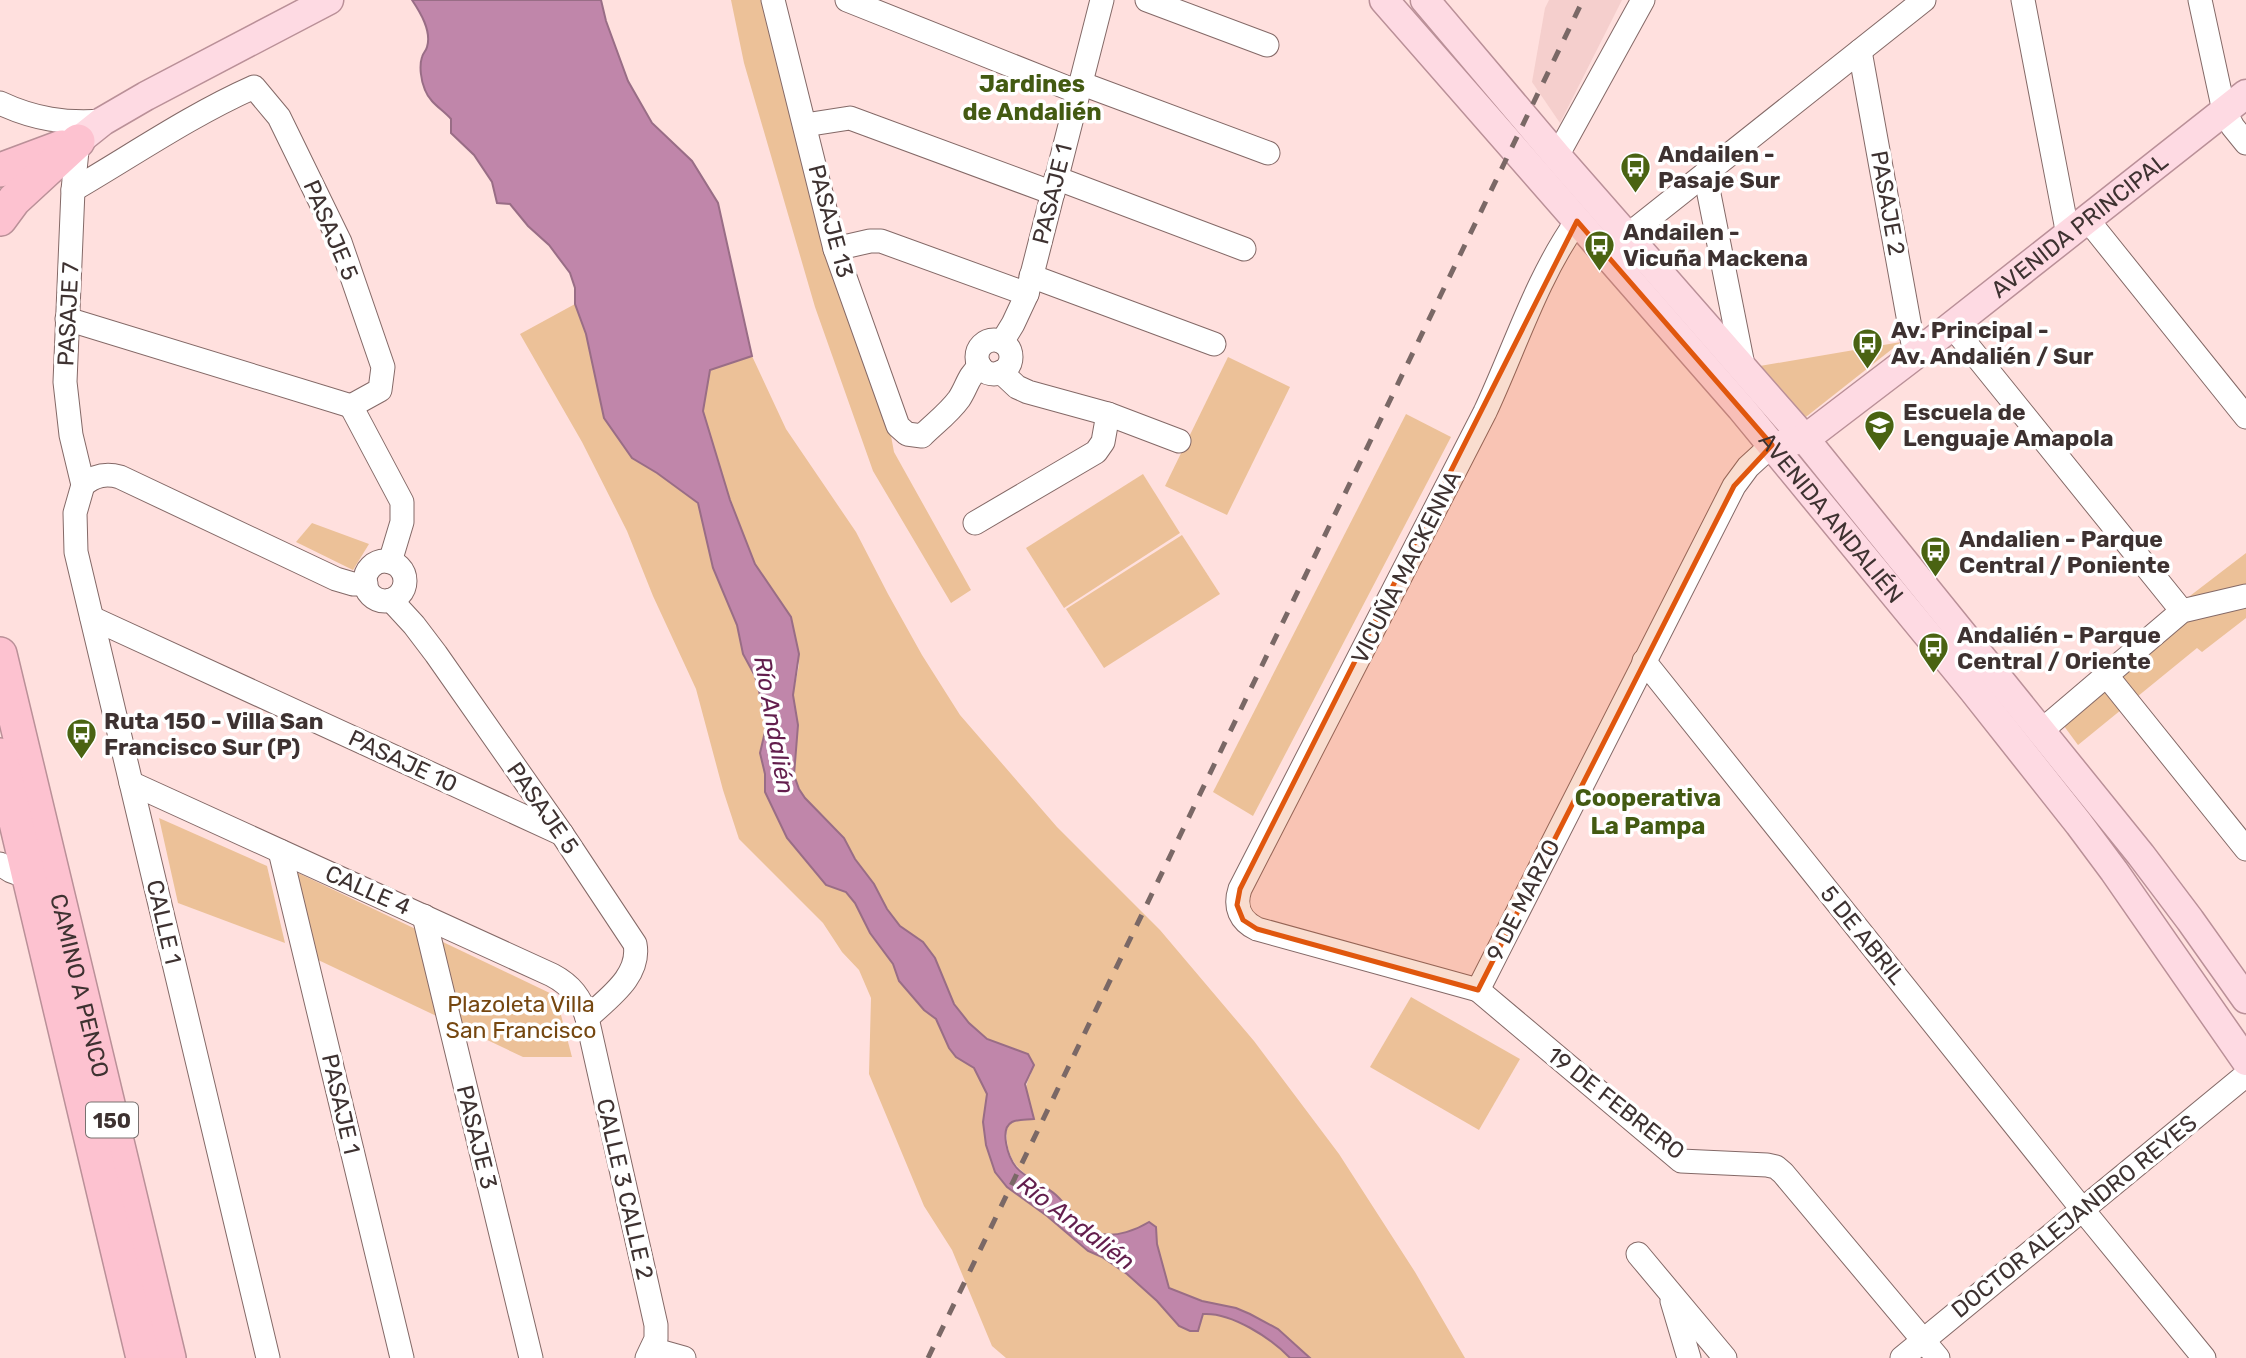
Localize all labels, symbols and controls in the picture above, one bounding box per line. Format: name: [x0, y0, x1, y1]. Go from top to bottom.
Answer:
district label: Jardines de Andalién: [962, 70, 1102, 126]
place label: Andailen - Pasaje Sur: [1658, 140, 1780, 194]
street label: PASAJE 1: [1026, 141, 1078, 247]
street label: AVENIDA PRINCIPAL: [1985, 147, 2174, 304]
street label: PASAJE 2: [1865, 148, 1911, 258]
bus stop icon: Andailen - Pasaje Sur: [1618, 150, 1652, 194]
street label: PASAJE 13: [802, 161, 860, 281]
street label: PASAJE 5: [297, 176, 365, 284]
place label: Andailen - Vicuña Mackena: [1623, 218, 1808, 272]
bus stop icon: Andailen - Vicuña Mackena: [1583, 228, 1617, 272]
street label: PASAJE 7: [51, 261, 85, 367]
place label: Av. Principal - Av. Andalién / Sur: [1891, 316, 2094, 370]
bus stop icon: Av. Principal - Av. Andalién / Sur: [1851, 326, 1885, 370]
place label: Escuela de Lenguaje Amapola: [1903, 398, 2114, 452]
school or university icon: Escuela de Lenguaje Amapola: [1863, 408, 1897, 452]
street label: AVENIDA ANDALIÉN: [1753, 427, 1909, 609]
street label: VICUÑA MACKENNA: [1345, 466, 1467, 668]
place label: Andalien - Parque Central / Poniente: [1959, 525, 2170, 579]
bus stop icon: Andalien - Parque Central / Poniente: [1919, 535, 1953, 579]
place label: Andalién - Parque Central / Oriente: [1957, 621, 2161, 675]
bus stop icon: Andalién - Parque Central / Oriente: [1917, 631, 1951, 675]
water label: Río Andalién: [748, 654, 800, 796]
place label: Ruta 150 - Villa San Francisco Sur (P): [104, 707, 323, 761]
bus stop icon: Ruta 150 - Villa San Francisco Sur (P): [64, 717, 98, 761]
street label: PASAJE 10: [344, 724, 462, 798]
street label: PASAJE 5: [501, 757, 585, 859]
district label: Cooperativa La Pampa: [1575, 784, 1721, 840]
street label: 9 DE MARZO: [1480, 835, 1566, 965]
street label: CALLE 4: [321, 859, 415, 921]
street label: CALLE 1: [141, 877, 187, 967]
street label: 5 DE ABRIL: [1815, 880, 1911, 990]
street label: CAMINO A PENCO: [44, 891, 115, 1080]
park label: Plazoleta Villa San Francisco: [446, 990, 596, 1044]
street label: 19 DE FEBRERO: [1542, 1041, 1690, 1165]
street label: PASAJE 1: [316, 1051, 366, 1157]
street label: PASAJE 3: [451, 1082, 503, 1192]
street label: CALLE 3 CALLE 2: [591, 1096, 659, 1282]
road number: 150: [86, 1102, 138, 1138]
street label: DOCTOR ALEJANDRO REYES: [1946, 1108, 2202, 1324]
water label: Río Andalién: [1012, 1170, 1140, 1276]

